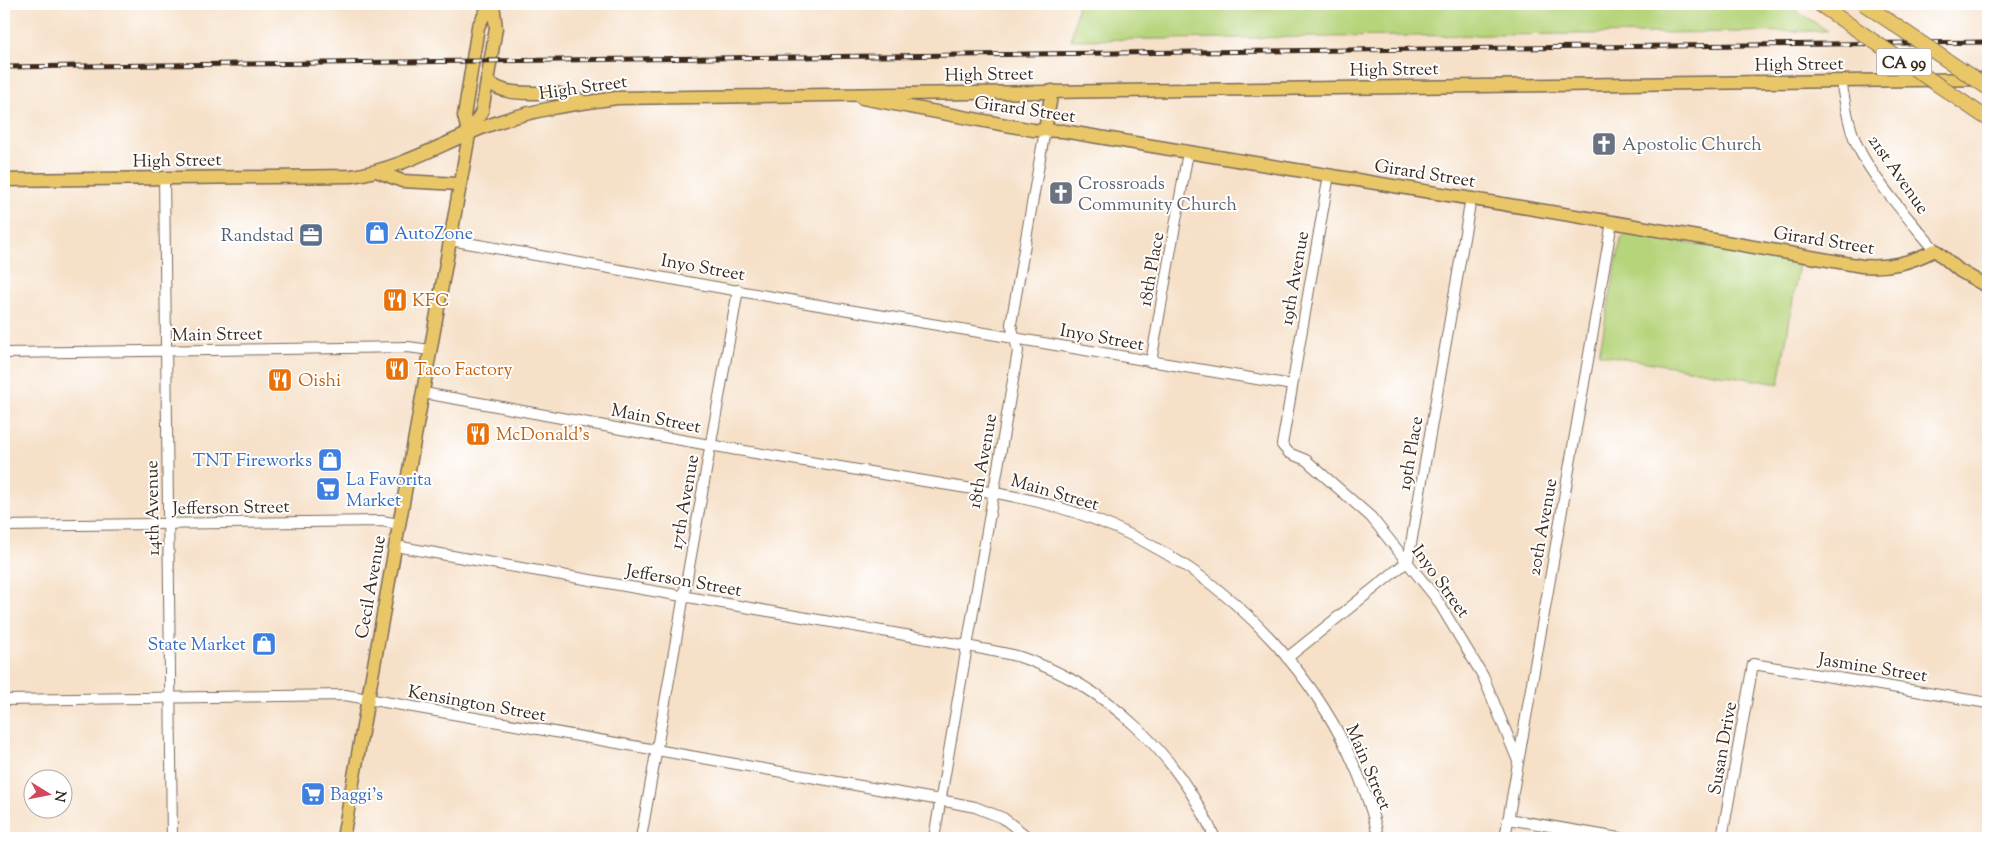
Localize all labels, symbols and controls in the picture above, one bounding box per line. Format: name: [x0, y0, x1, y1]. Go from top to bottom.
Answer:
road number: CA 99: [1876, 48, 1932, 76]
street label: High Street: [1754, 52, 1844, 80]
street label: High Street: [1349, 57, 1439, 85]
street label: High Street: [944, 62, 1034, 90]
street label: High Street: [537, 70, 629, 108]
street label: Girard Street: [973, 91, 1077, 131]
street label: 21st Avenue: [1860, 130, 1934, 220]
church icon: Apostolic Church: [1591, 131, 1617, 157]
place label: Apostolic Church: [1622, 133, 1762, 159]
street label: High Street: [132, 148, 222, 176]
street label: Girard Street: [1372, 154, 1477, 196]
place label: Crossroads Community Church: [1078, 172, 1237, 219]
church icon: Crossroads Community Church: [1048, 180, 1074, 206]
shop icon: AutoZone: [364, 220, 390, 246]
street label: Girard Street: [1771, 221, 1876, 263]
office icon: Randstad: [298, 222, 324, 248]
place label: AutoZone: [394, 222, 473, 248]
place label: Randstad: [221, 224, 294, 250]
street label: 19th Avenue: [1275, 229, 1317, 328]
street label: 18th Place: [1134, 230, 1172, 309]
street label: Inyo Street: [659, 249, 747, 289]
restaurant icon: KFC: [382, 287, 408, 313]
place label: KFC: [412, 289, 450, 315]
street label: Inyo Street: [1058, 319, 1146, 359]
street label: Main Street: [171, 322, 263, 350]
restaurant icon: Taco Factory: [384, 356, 410, 382]
place label: Taco Factory: [414, 358, 512, 384]
restaurant icon: Oishi: [267, 367, 293, 393]
place label: Oishi: [298, 369, 341, 395]
street label: Main Street: [609, 399, 703, 441]
street label: 18th Avenue: [963, 412, 1005, 511]
street label: 19th Place: [1393, 414, 1431, 492]
restaurant icon: McDonald's: [465, 421, 491, 447]
place label: McDonald's: [496, 423, 590, 449]
shop icon: TNT Fireworks: [317, 447, 343, 473]
place label: TNT Fireworks: [193, 449, 312, 475]
street label: 17th Avenue: [665, 453, 707, 552]
street label: 14th Avenue: [140, 460, 168, 556]
place label: La Favorita Market: [346, 468, 432, 515]
street label: Main Street: [1007, 469, 1102, 519]
supermarket icon: La Favorita Market: [315, 476, 341, 502]
street label: 20th Avenue: [1523, 477, 1565, 578]
street label: Jefferson Street: [171, 495, 290, 523]
street label: Cecil Avenue: [350, 534, 394, 641]
street label: Inyo Street: [1404, 540, 1475, 624]
street label: Jefferson Street: [623, 559, 744, 605]
shop icon: State Market: [251, 631, 277, 657]
place label: State Market: [147, 633, 246, 659]
street label: Jasmine Street: [1815, 647, 1929, 690]
street label: Kensington Street: [406, 680, 548, 730]
street label: Susan Drive: [1703, 700, 1745, 797]
street label: Main Street: [1337, 721, 1397, 815]
north arrow: [22, 770, 72, 820]
supermarket icon: Baggi's: [300, 781, 326, 807]
place label: Baggi's: [330, 783, 383, 809]
text: N: [48, 789, 70, 803]

